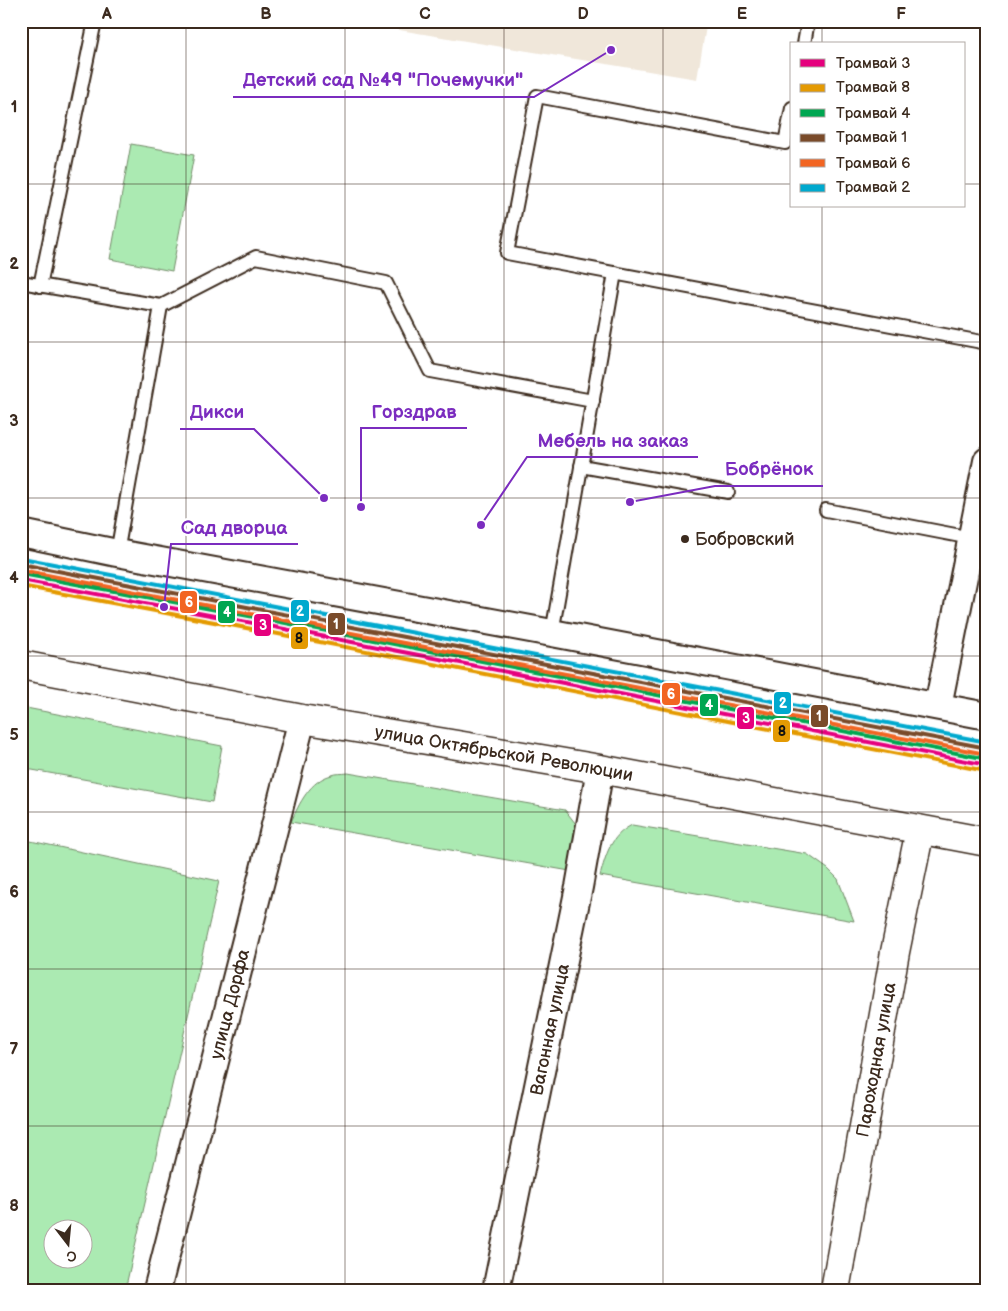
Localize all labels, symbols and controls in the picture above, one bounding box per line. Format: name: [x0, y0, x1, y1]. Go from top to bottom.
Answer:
text: A: [101, 5, 112, 24]
text: B: [260, 5, 272, 24]
text: C: [419, 5, 431, 24]
text: D: [577, 5, 589, 24]
text: E: [737, 5, 747, 24]
text: F: [896, 5, 906, 24]
legend: [790, 42, 966, 208]
text: Трамвай 3: [836, 54, 910, 73]
callout: Детский сад №49 "Почемучки": [233, 63, 534, 97]
text: Детский сад №49 "Почемучки": [243, 69, 523, 92]
text: Трамвай 8: [836, 78, 910, 97]
text: 1: [11, 98, 17, 117]
text: Трамвай 4: [836, 104, 910, 123]
text: Трамвай 1: [836, 128, 907, 147]
text: Трамвай 6: [836, 154, 910, 173]
text: Трамвай 2: [836, 178, 910, 197]
text: 2: [9, 255, 19, 274]
callout: Горздрав: [361, 394, 467, 428]
callout: Дикси: [180, 395, 254, 429]
text: Дикси: [190, 401, 244, 424]
text: Горздрав: [371, 401, 457, 424]
text: 3: [9, 412, 19, 431]
callout: Мебель на заказ: [527, 423, 698, 457]
text: Мебель на заказ: [538, 430, 689, 453]
callout: Бобрёнок: [715, 452, 823, 486]
text: Бобрёнок: [725, 458, 814, 481]
callout: Сад дворца: [171, 510, 298, 544]
text: Сад дворца: [181, 517, 288, 540]
place label: Бобровский: [695, 529, 794, 550]
marker: Бобровский: [679, 533, 691, 545]
text: 4: [9, 569, 19, 588]
line badge: 6: [179, 590, 198, 614]
text: 6: [185, 594, 193, 611]
line badge: 2: [290, 599, 310, 623]
line badge: 4: [217, 600, 236, 624]
text: 2: [296, 603, 305, 620]
text: 4: [223, 604, 232, 621]
line badge: 1: [327, 612, 346, 636]
line badge: 3: [253, 613, 272, 637]
text: 1: [333, 616, 339, 633]
text: 3: [259, 617, 267, 634]
line badge: 8: [290, 626, 309, 650]
text: 8: [295, 630, 303, 647]
line badge: 6: [661, 682, 681, 706]
text: 6: [667, 686, 675, 703]
line badge: 2: [773, 691, 792, 715]
line badge: 4: [699, 693, 719, 717]
text: 2: [779, 695, 788, 712]
text: 4: [705, 697, 714, 714]
line badge: 1: [810, 704, 829, 728]
line badge: 3: [736, 706, 755, 730]
text: 1: [816, 708, 822, 725]
text: 3: [742, 710, 750, 727]
line badge: 8: [772, 719, 791, 743]
street label: улица Октябрьской Революции: [373, 721, 635, 786]
text: 8: [778, 723, 786, 740]
text: 5: [9, 726, 19, 745]
text: 6: [9, 883, 19, 902]
street label: улица Дорфа: [206, 947, 254, 1061]
street label: Вагонная улица: [526, 961, 574, 1097]
street label: Пароходная улица: [852, 980, 900, 1139]
text: 7: [10, 1040, 19, 1059]
text: 8: [9, 1197, 19, 1216]
north arrow: [42, 1218, 92, 1268]
text: С: [64, 1247, 78, 1266]

